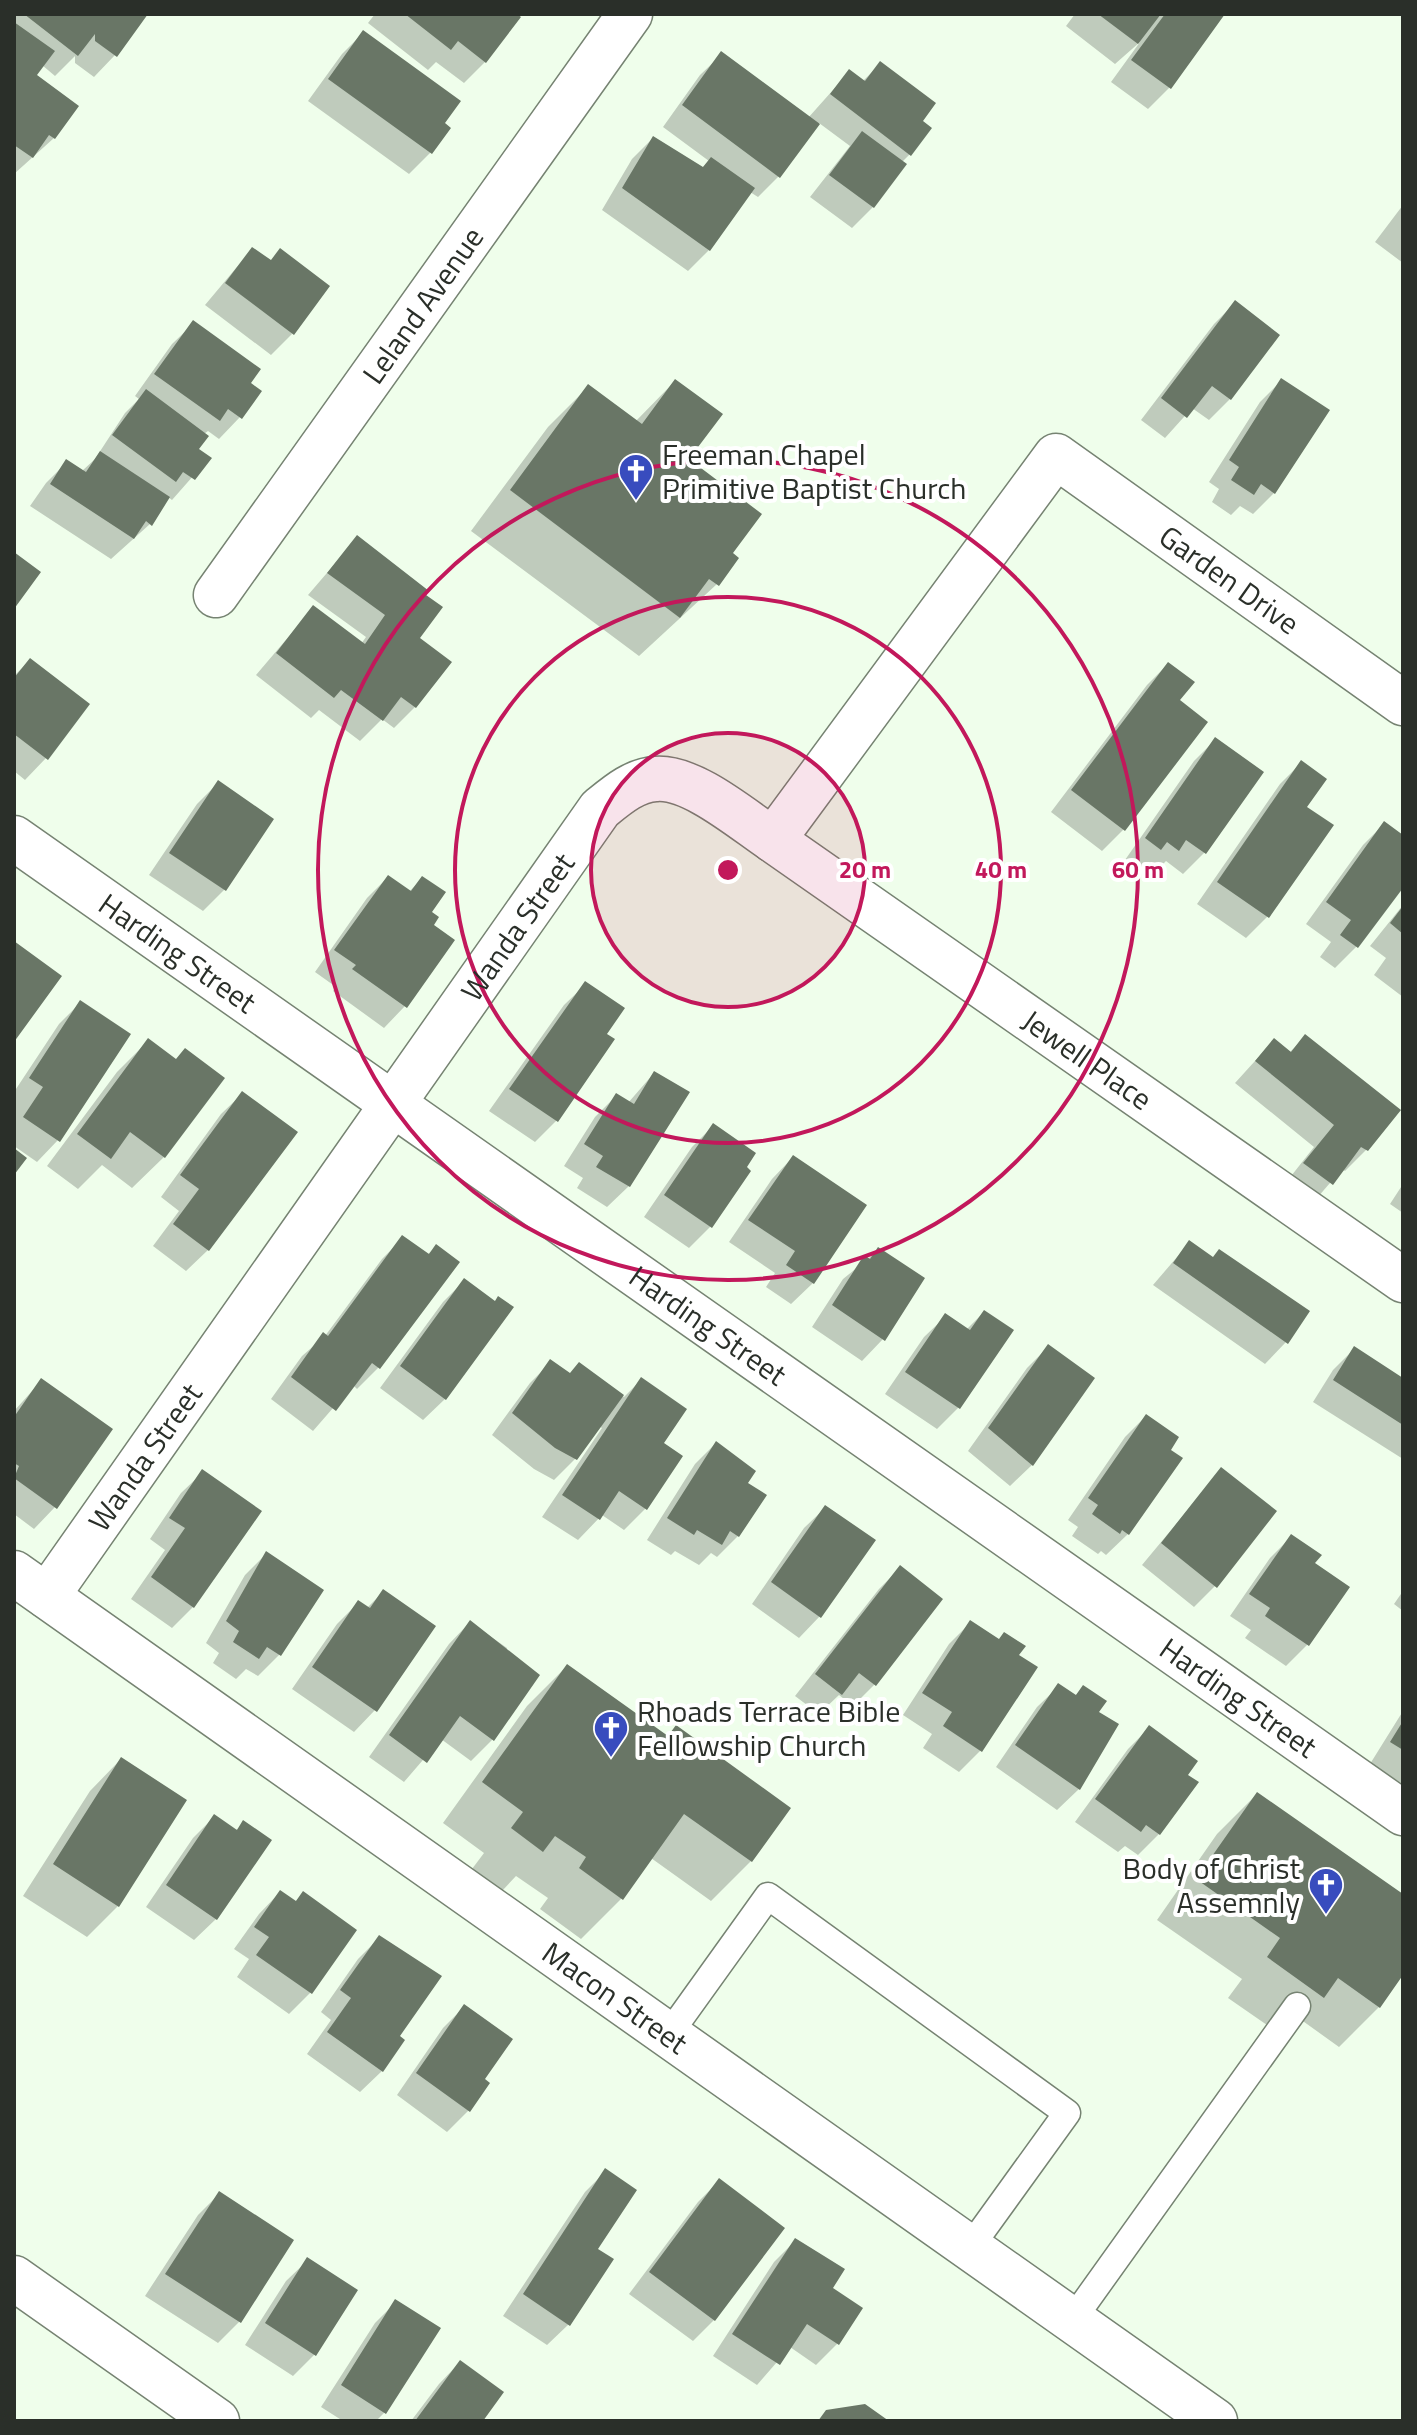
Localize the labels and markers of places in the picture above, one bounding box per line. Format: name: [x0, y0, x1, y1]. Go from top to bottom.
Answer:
place label: Freeman Chapel Primitive Baptist Church: [662, 431, 966, 511]
church icon: Freeman Chapel Primitive Baptist Church: [617, 452, 655, 502]
centre of rings: [714, 856, 742, 884]
place label: Rhoads Terrace Bible Fellowship Church: [637, 1688, 900, 1768]
church icon: Rhoads Terrace Bible Fellowship Church: [592, 1709, 630, 1759]
place label: Body of Christ Assemnly: [1122, 1845, 1300, 1925]
church icon: Body of Christ Assemnly: [1307, 1866, 1345, 1916]

